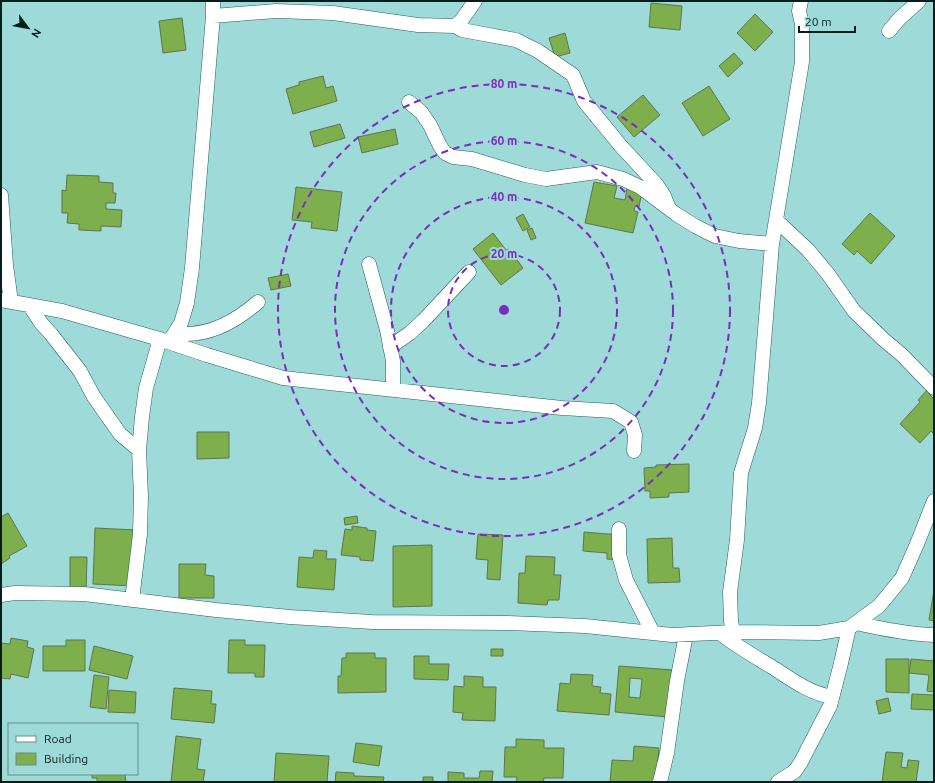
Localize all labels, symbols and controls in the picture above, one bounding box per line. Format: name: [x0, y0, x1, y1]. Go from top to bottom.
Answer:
north arrow: [8, 8, 48, 48]
scale bar: [799, 8, 855, 34]
text: 20 m: [805, 15, 832, 28]
text: N: [29, 27, 44, 40]
text: 80 m: [491, 77, 517, 90]
text: 60 m: [491, 134, 517, 147]
text: 40 m: [491, 190, 517, 203]
text: 20 m: [491, 247, 517, 260]
centre of rings: [497, 303, 511, 317]
legend: [8, 723, 138, 775]
text: Road: [44, 732, 72, 745]
text: Building: [44, 752, 88, 765]

